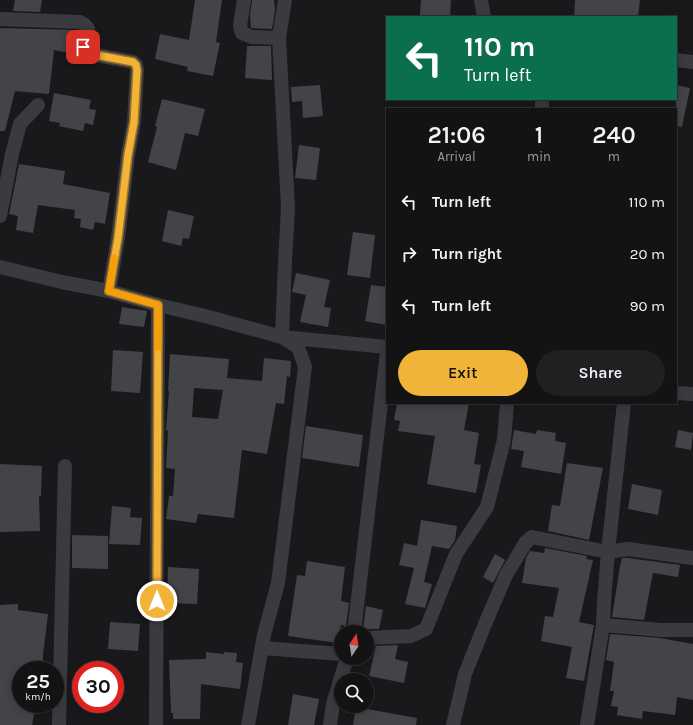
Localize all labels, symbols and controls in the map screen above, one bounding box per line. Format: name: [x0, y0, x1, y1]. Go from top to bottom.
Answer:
pin: [66, 30, 100, 64]
text: 110 m: [464, 30, 535, 63]
icon: left: [398, 32, 450, 84]
icon: arrive: [72, 36, 94, 58]
text: Turn left: [464, 64, 532, 86]
text: 21:06: [427, 121, 486, 149]
text: 1: [535, 121, 543, 149]
text: 240: [592, 121, 636, 149]
text: Arrival: [437, 149, 476, 164]
text: min: [527, 149, 551, 164]
text: m: [608, 149, 620, 164]
icon: left: [398, 191, 420, 213]
text: Turn left: [432, 193, 491, 211]
text: 110 m: [629, 193, 665, 211]
icon: right: [398, 243, 420, 265]
text: Turn right: [432, 245, 502, 263]
text: 20 m: [630, 245, 665, 263]
icon: left: [398, 295, 420, 317]
text: Turn left: [432, 297, 491, 315]
text: 90 m: [630, 297, 665, 315]
button: Exit: [398, 350, 528, 396]
button: Share: [536, 350, 665, 396]
position arrow: [136, 580, 178, 622]
north arrow: [334, 625, 374, 665]
map controls: [334, 625, 374, 713]
speed limit sign: 30: [72, 661, 124, 713]
text: 25: [26, 670, 50, 693]
button: search: [334, 673, 374, 713]
text: km/h: [25, 691, 51, 703]

